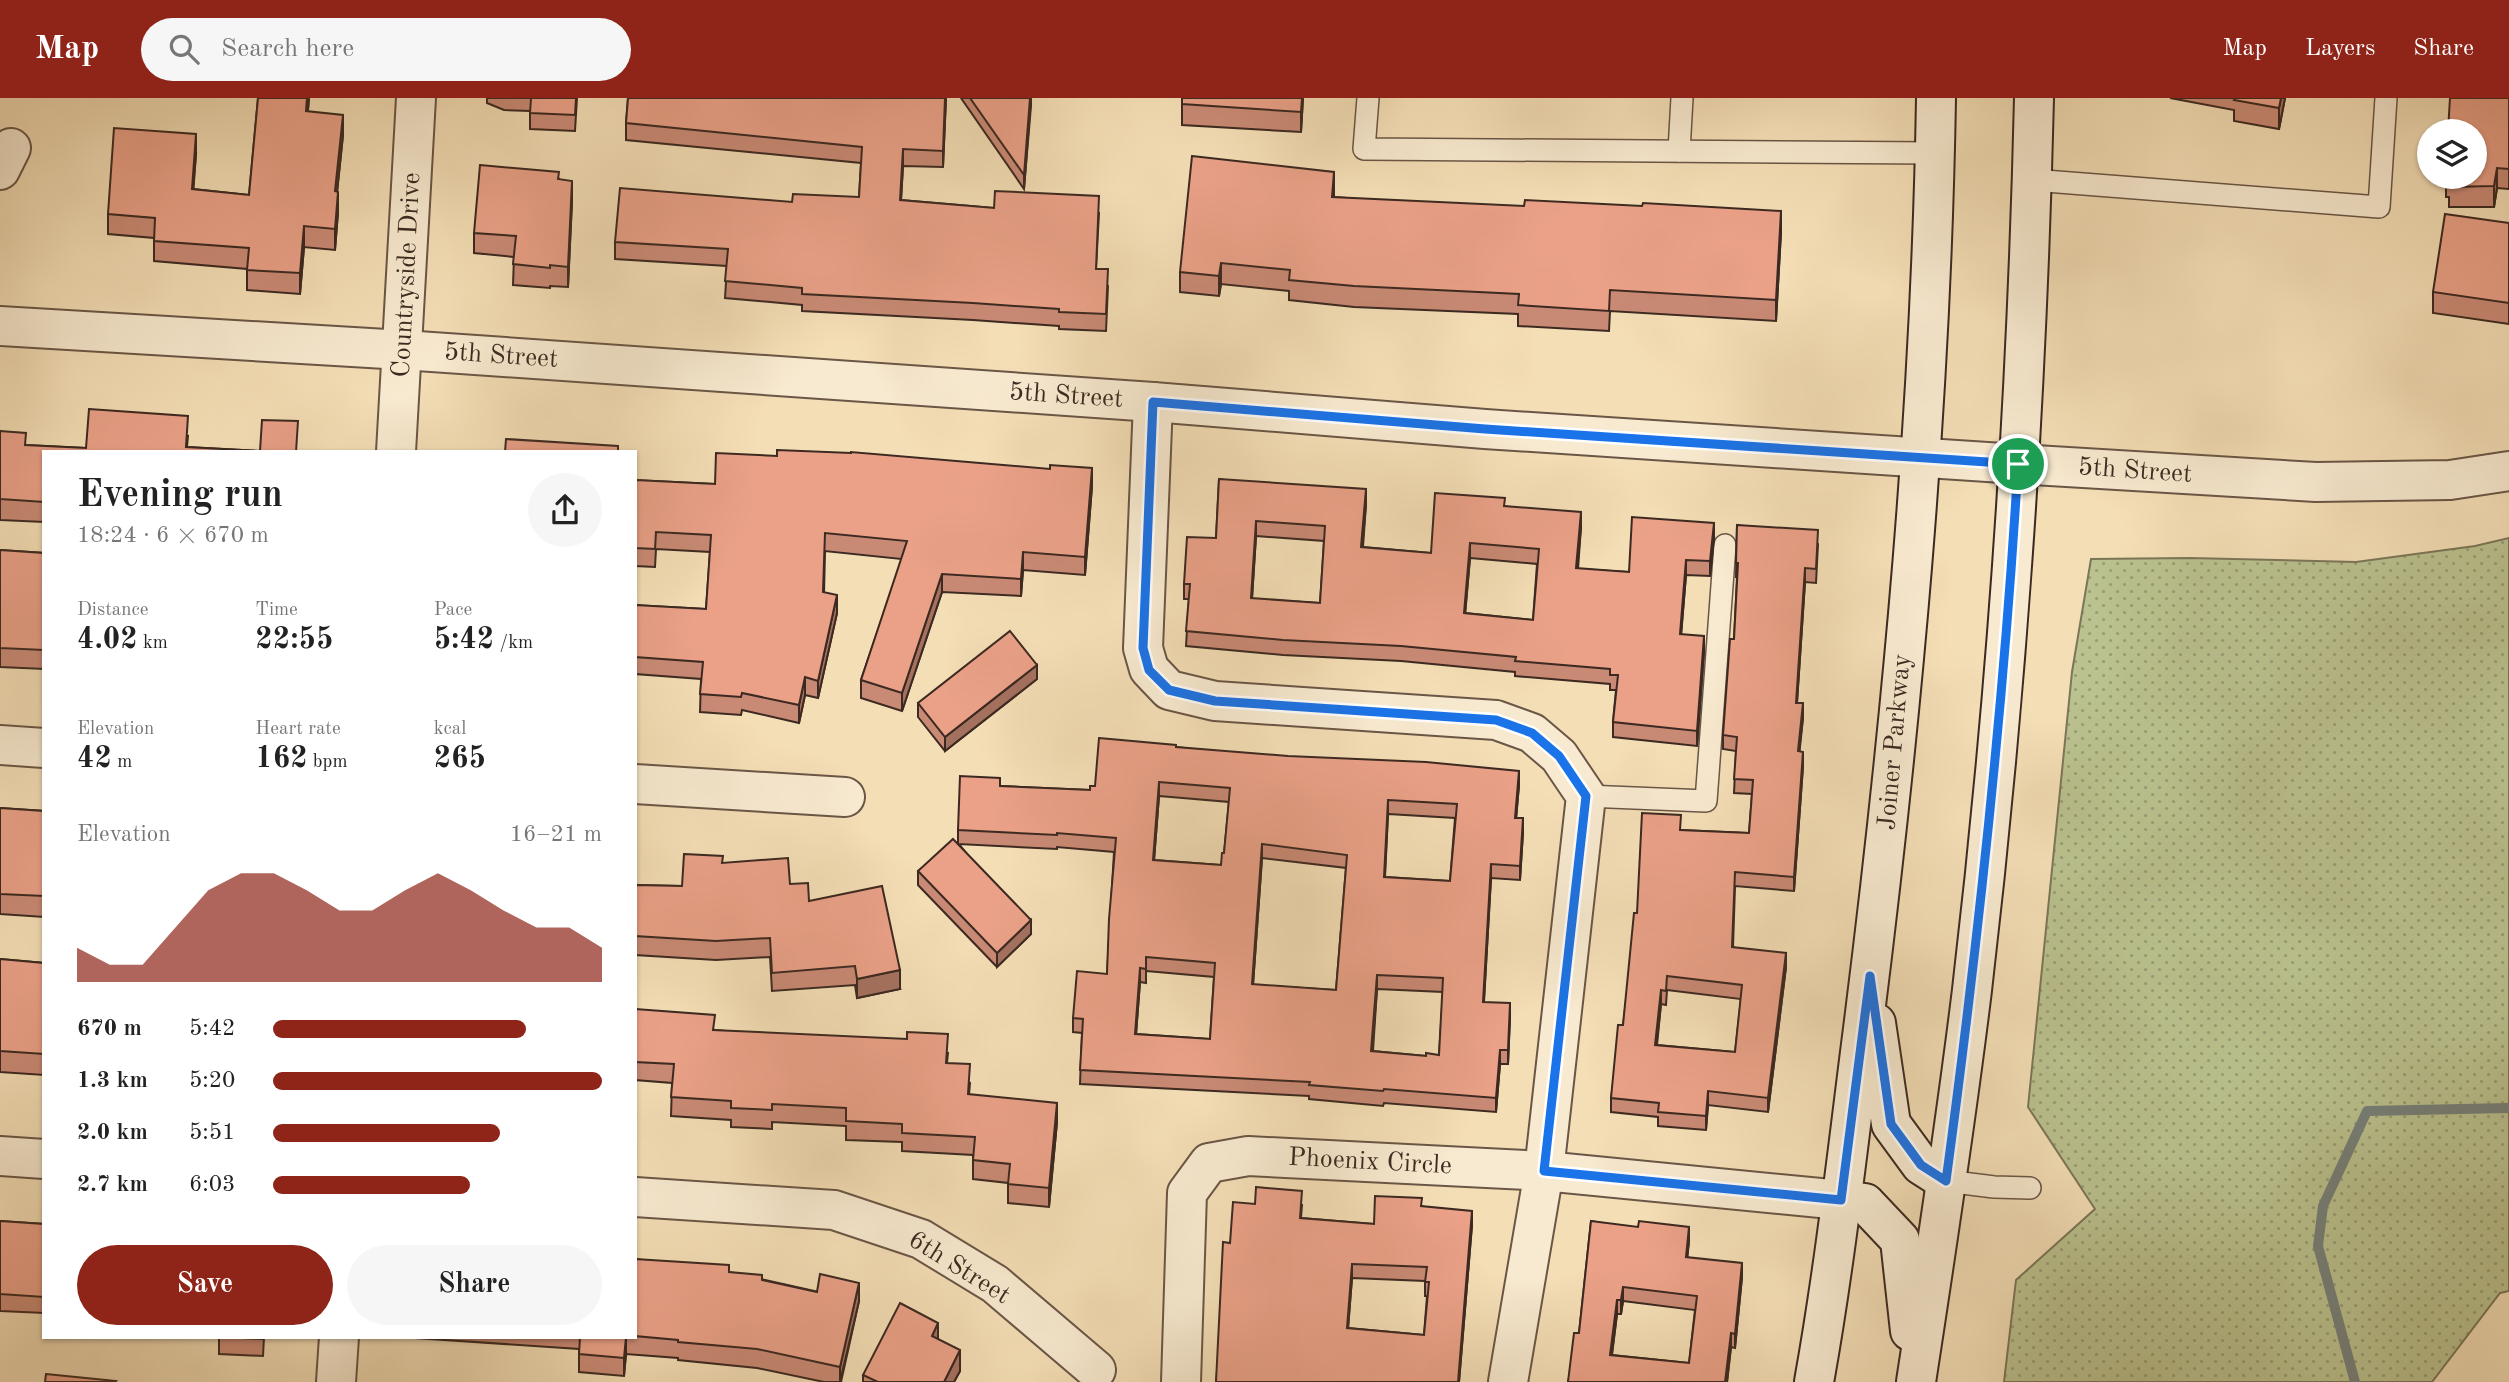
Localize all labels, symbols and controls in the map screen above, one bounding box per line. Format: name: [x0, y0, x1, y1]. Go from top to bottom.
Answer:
search box: [141, 18, 631, 81]
icon: search: [165, 30, 203, 68]
text: Map: [35, 33, 99, 66]
text: Search here: [221, 36, 354, 62]
text: Map: [2223, 37, 2267, 61]
text: Layers: [2305, 37, 2375, 61]
text: Share: [2413, 37, 2474, 61]
map controls: [2417, 119, 2487, 189]
button: layers: [2417, 119, 2487, 189]
street label: Countryside Drive: [389, 172, 425, 378]
street label: 5th Street: [443, 339, 559, 373]
street label: 5th Street: [1008, 379, 1124, 413]
pin: [1988, 434, 2048, 494]
icon: arrive: [1999, 445, 2037, 483]
street label: 5th Street: [2077, 454, 2193, 488]
button: share: [528, 473, 602, 547]
text: Evening run: [77, 477, 283, 515]
text: 18:24 · 6 × 670 m: [77, 524, 269, 547]
text: Distance: [77, 601, 149, 620]
text: Time: [255, 601, 298, 620]
text: Pace: [434, 601, 472, 620]
text: 4.02: [77, 625, 138, 655]
text: 22:55: [255, 625, 333, 655]
text: 5:42: [434, 625, 494, 655]
text: km: [138, 634, 168, 653]
text: /km: [494, 634, 533, 653]
street label: Joiner Parkway: [1874, 652, 1916, 831]
text: Elevation: [77, 720, 154, 739]
text: Heart rate: [255, 720, 341, 739]
text: kcal: [434, 720, 466, 739]
text: 42: [77, 744, 112, 774]
text: 162: [255, 744, 308, 774]
text: 265: [434, 744, 486, 774]
text: m: [112, 753, 132, 772]
text: bpm: [308, 753, 348, 772]
text: Elevation: [77, 823, 171, 846]
text: 16–21 m: [510, 823, 602, 846]
text: 670 m: [77, 1017, 142, 1040]
text: 5:42: [189, 1017, 235, 1040]
text: 1.3 km: [77, 1069, 148, 1092]
text: 5:20: [189, 1069, 235, 1092]
text: 2.0 km: [77, 1121, 148, 1144]
text: 5:51: [189, 1121, 235, 1144]
street label: Phoenix Circle: [1287, 1145, 1453, 1179]
text: 2.7 km: [77, 1173, 148, 1196]
text: 6:03: [189, 1173, 235, 1196]
street label: 6th Street: [904, 1227, 1014, 1309]
button: Save: [77, 1245, 333, 1325]
button: Share: [347, 1245, 602, 1325]

